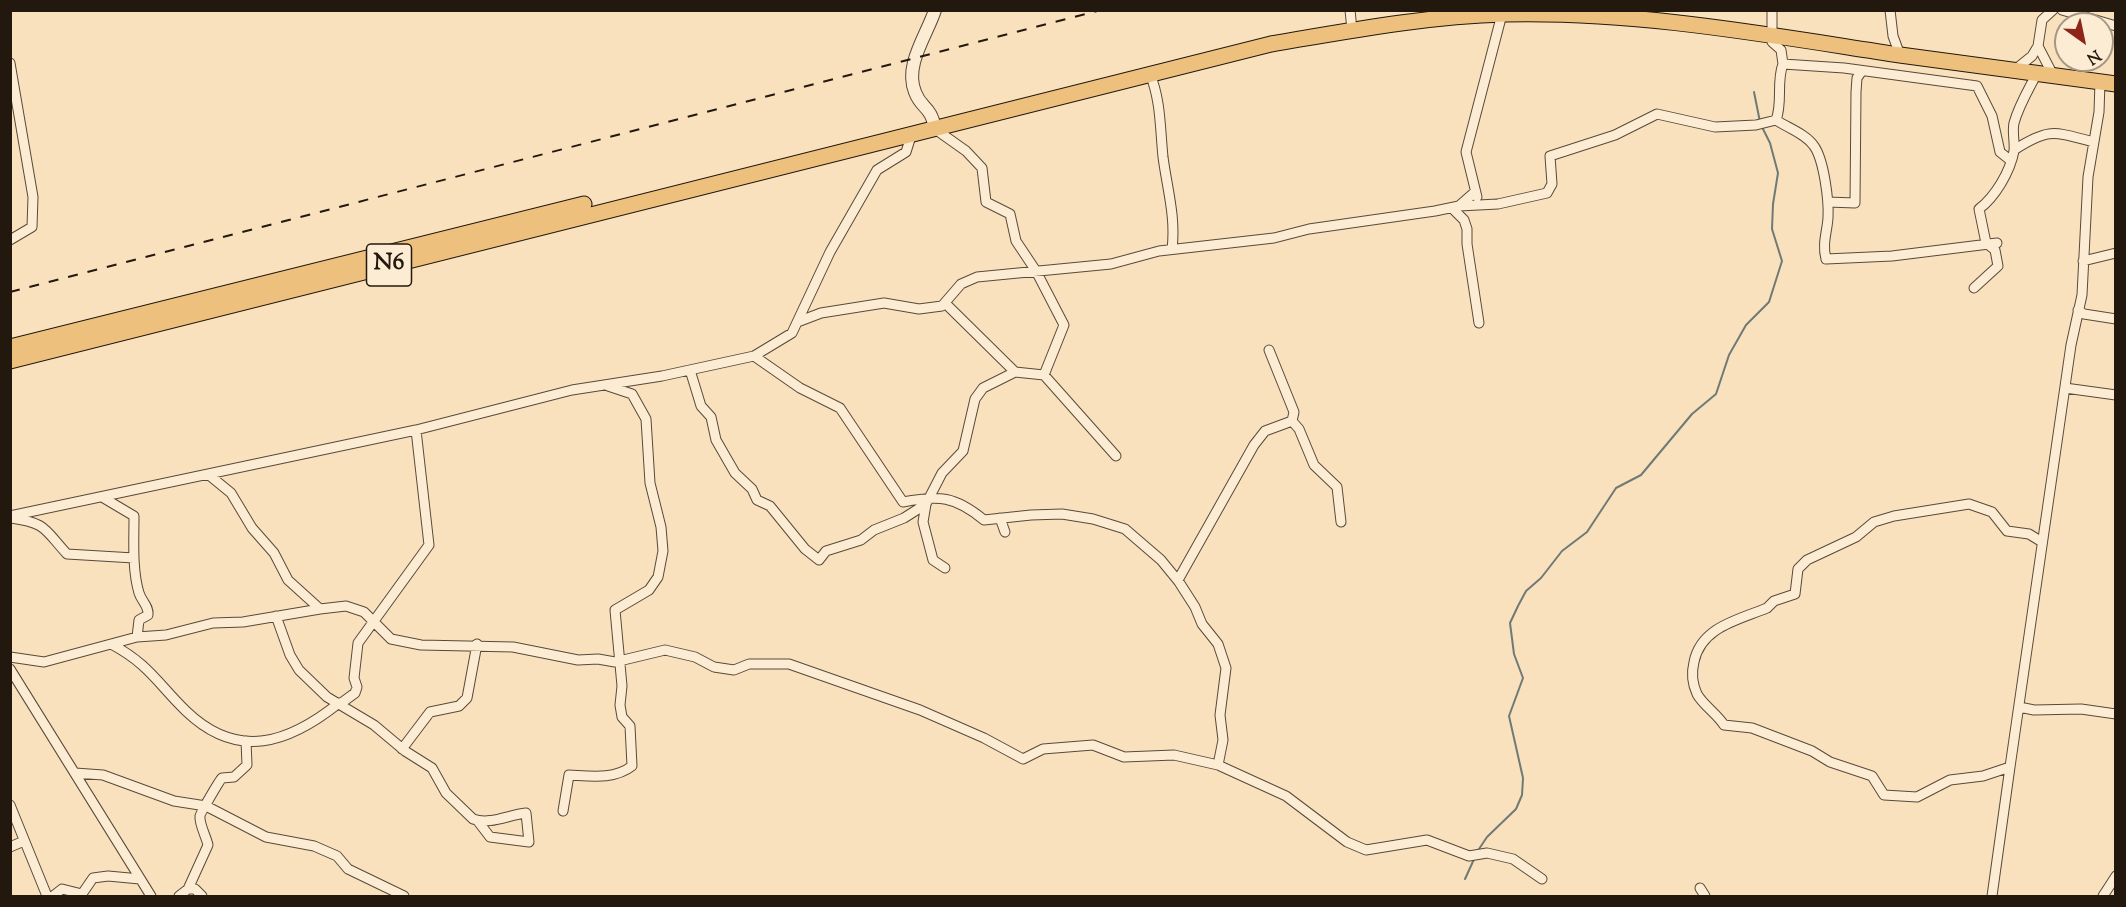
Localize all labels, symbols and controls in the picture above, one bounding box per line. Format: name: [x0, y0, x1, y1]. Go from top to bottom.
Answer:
north arrow: [2054, 12, 2114, 72]
text: N: [2081, 43, 2105, 69]
road number: N6: [366, 244, 412, 286]

